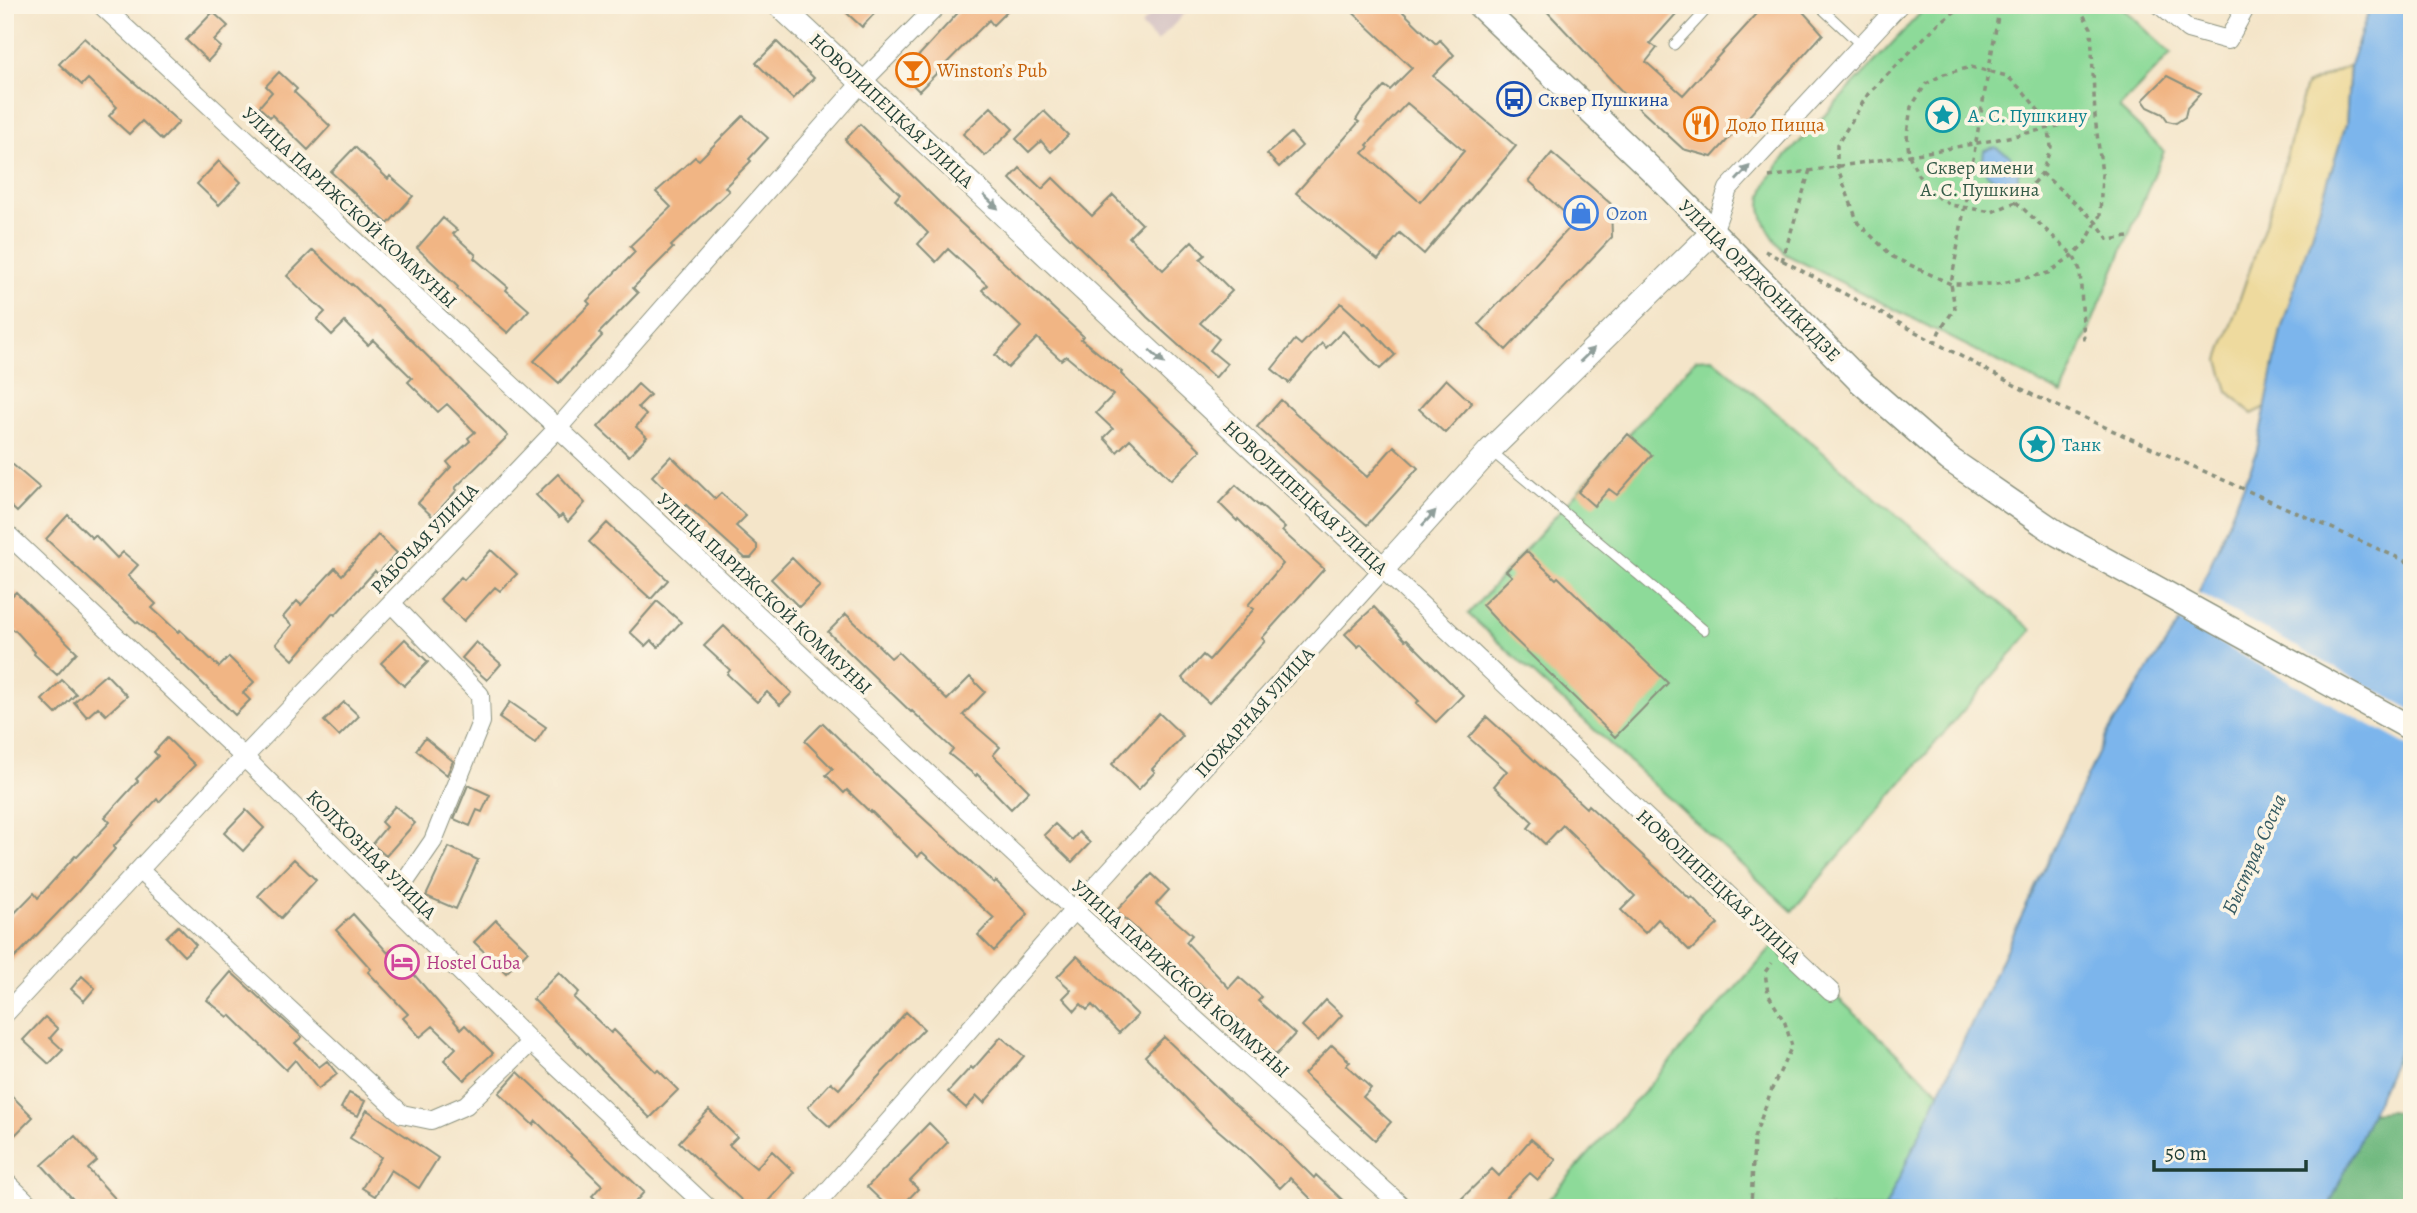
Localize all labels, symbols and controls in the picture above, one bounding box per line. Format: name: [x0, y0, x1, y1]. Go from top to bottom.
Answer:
street label: НОВОЛИПЕЦКАЯ УЛИЦА: [803, 28, 980, 195]
bar icon: Winston’s Pub: [894, 51, 932, 89]
place label: Winston’s Pub: [936, 58, 1047, 84]
bus stop icon: Сквер Пушкина: [1495, 80, 1533, 118]
place label: Сквер Пушкина: [1538, 87, 1669, 113]
place icon: А. С. Пушкину: [1924, 96, 1962, 134]
street label: УЛИЦА ПАРИЖСКОЙ КОММУНЫ: [236, 101, 462, 314]
place label: А. С. Пушкину: [1967, 103, 2087, 129]
restaurant icon: Додо Пицца: [1682, 105, 1720, 143]
place label: Додо Пицца: [1726, 112, 1825, 138]
park label: Сквер имени А. С. Пушкина: [1919, 155, 2040, 203]
one-way arrow: [1735, 165, 1751, 182]
one-way arrow: [982, 194, 1000, 210]
shop icon: Ozon: [1562, 194, 1600, 232]
street label: УЛИЦА ОРДЖОНИКИДЗЕ: [1672, 194, 1846, 368]
place label: Ozon: [1606, 201, 1648, 227]
one-way arrow: [1578, 348, 1595, 364]
one-way arrow: [1148, 349, 1165, 365]
street label: НОВОЛИПЕЦКАЯ УЛИЦА: [1217, 415, 1394, 582]
place icon: Танк: [2018, 425, 2056, 463]
place label: Танк: [2062, 432, 2101, 458]
street label: РАБОЧАЯ УЛИЦА: [365, 477, 485, 600]
street label: УЛИЦА ПАРИЖСКОЙ КОММУНЫ: [651, 487, 877, 700]
one-way arrow: [1420, 510, 1436, 527]
street label: ПОЖАРНАЯ УЛИЦА: [1189, 641, 1321, 783]
street label: КОЛХОЗНАЯ УЛИЦА: [301, 784, 443, 926]
water label: Быстрая Сосна: [2215, 789, 2293, 919]
street label: НОВОЛИПЕЦКАЯ УЛИЦА: [1630, 804, 1807, 971]
street label: УЛИЦА ПАРИЖСКОЙ КОММУНЫ: [1066, 874, 1295, 1084]
hotel icon: Hostel Cuba: [383, 943, 421, 981]
place label: Hostel Cuba: [426, 950, 521, 976]
scale bar: [2154, 1129, 2307, 1173]
text: 50 m: [2165, 1139, 2207, 1167]

